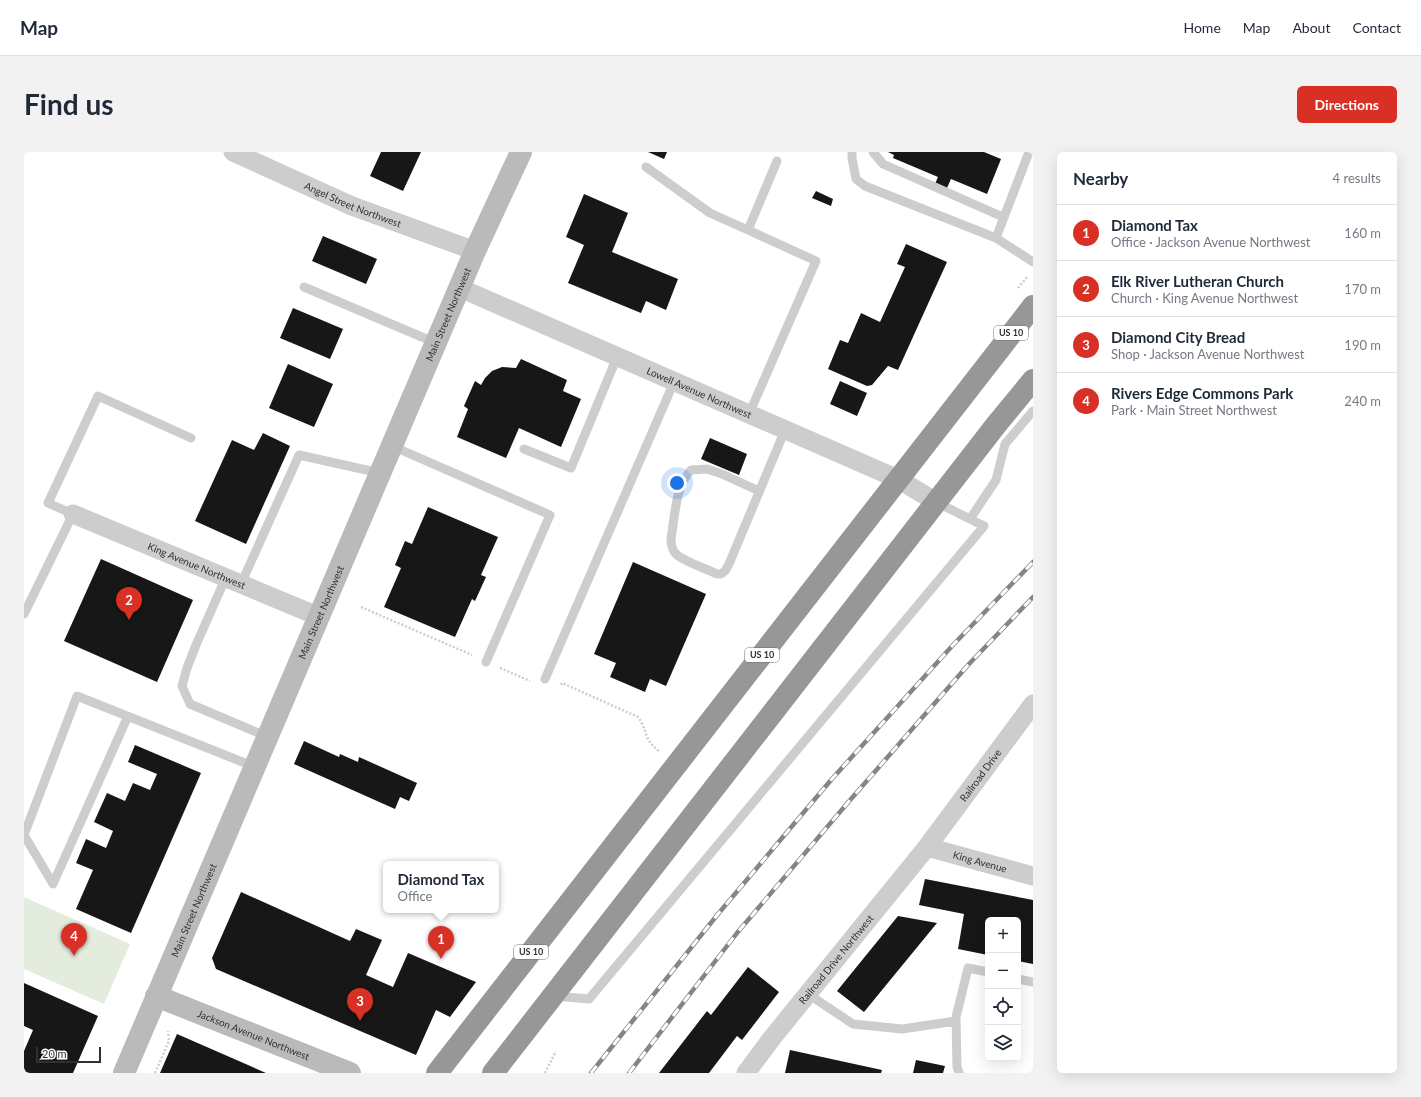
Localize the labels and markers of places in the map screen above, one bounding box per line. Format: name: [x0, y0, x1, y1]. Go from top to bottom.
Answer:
pin: 2: [116, 587, 142, 620]
pin: 4: [61, 923, 87, 956]
pin: 1: [428, 926, 454, 959]
pin: 3: [347, 988, 373, 1021]

